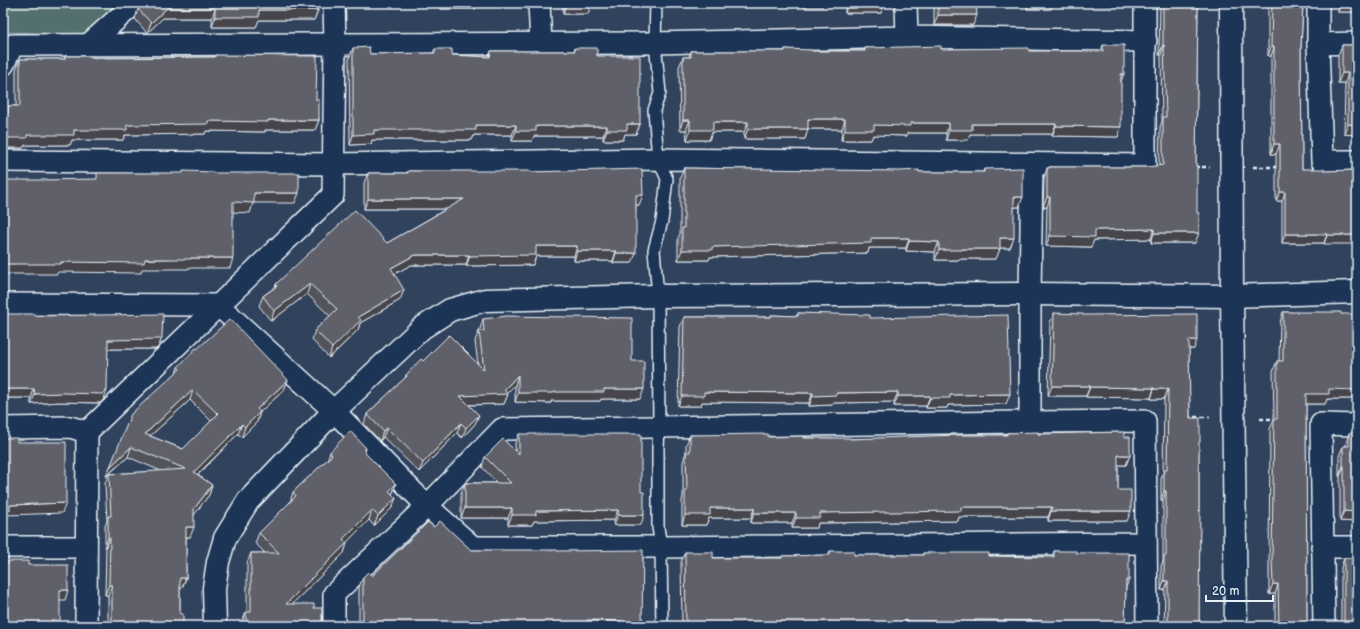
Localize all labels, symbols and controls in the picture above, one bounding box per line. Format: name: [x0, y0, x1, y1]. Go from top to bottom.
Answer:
scale bar: [1206, 577, 1273, 603]
text: 20 m: [1212, 584, 1239, 599]

